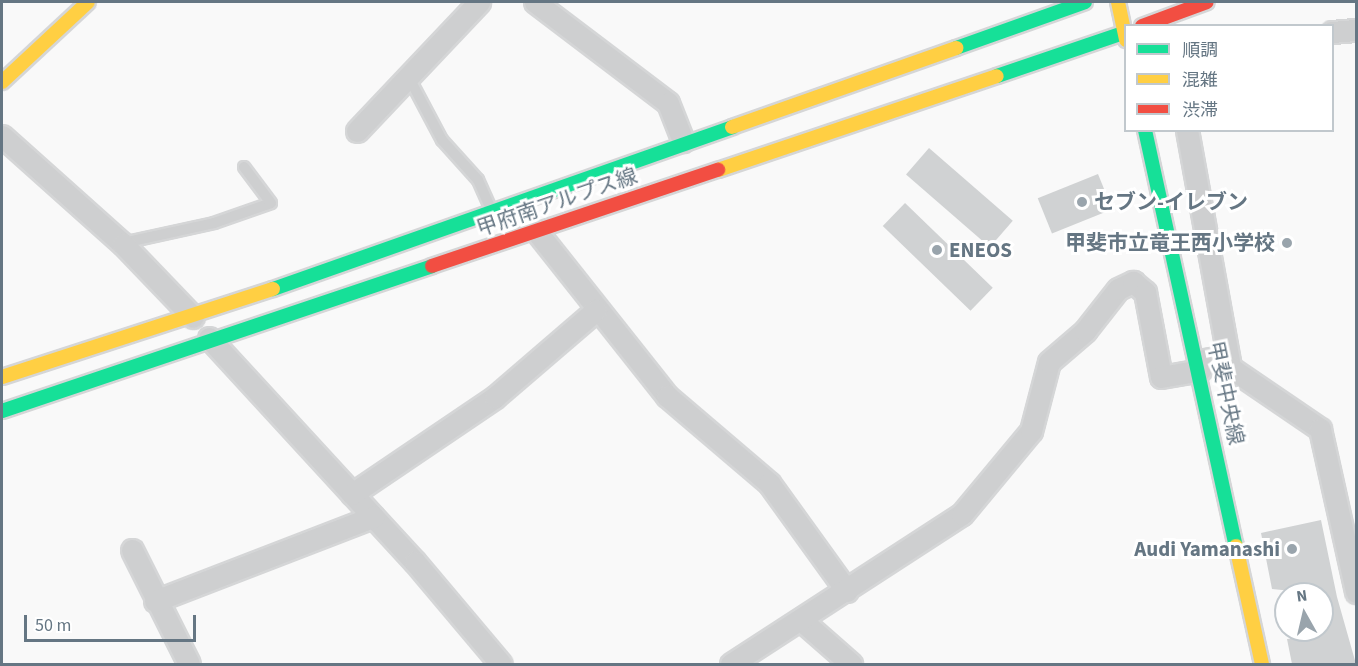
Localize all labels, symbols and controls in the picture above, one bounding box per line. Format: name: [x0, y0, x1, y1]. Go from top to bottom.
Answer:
legend: [1124, 24, 1334, 132]
text: 順調: [1182, 38, 1218, 63]
text: 混雑: [1182, 68, 1218, 93]
text: 渋滞: [1182, 98, 1218, 123]
street label: 甲府南アルプス線: [473, 163, 641, 241]
place label: セブン-イレブン: [1094, 189, 1248, 215]
marker: セブン-イレブン: [1075, 195, 1089, 209]
place label: 甲斐市立竜王西小学校: [1065, 230, 1275, 256]
marker: 甲斐市立竜王西小学校: [1280, 236, 1294, 250]
place label: ENEOS: [949, 237, 1012, 263]
marker: ENEOS: [930, 243, 944, 257]
street label: 甲斐中央線: [1203, 339, 1249, 447]
place label: Audi Yamanashi: [1134, 536, 1280, 562]
marker: Audi Yamanashi: [1285, 542, 1299, 556]
north arrow: [1274, 582, 1334, 642]
text: N: [1295, 585, 1309, 608]
scale bar: [27, 603, 200, 641]
text: 50 m: [35, 613, 71, 638]

